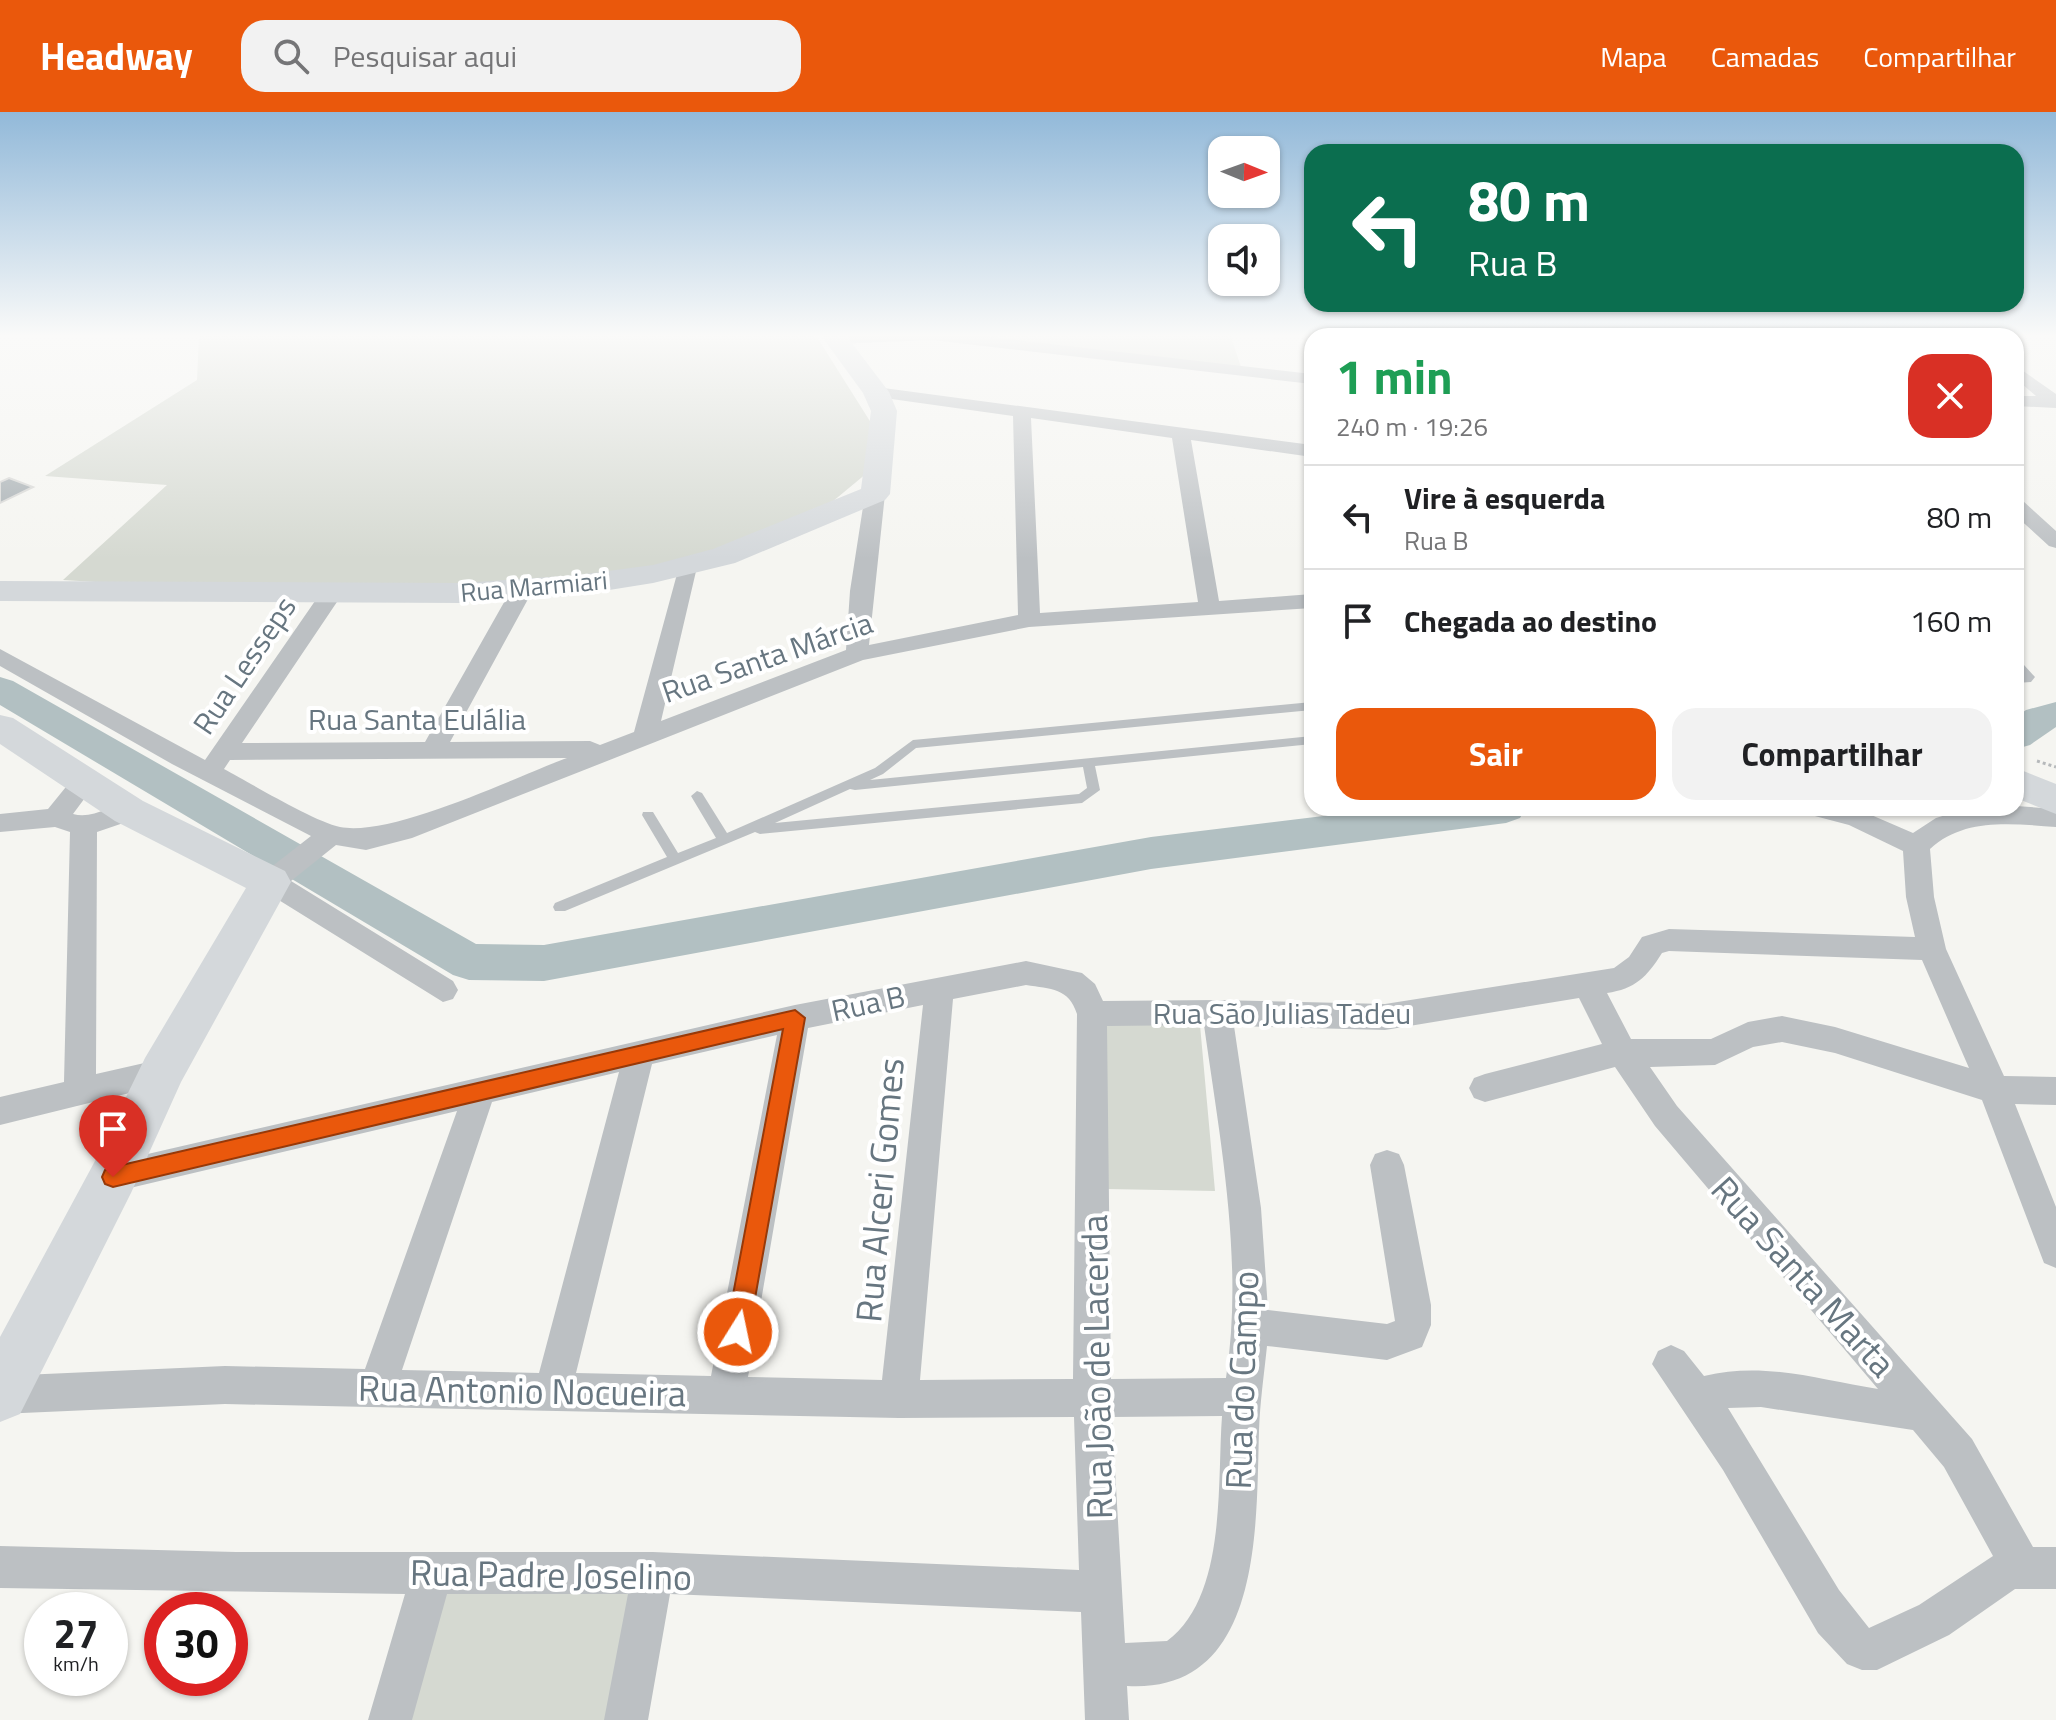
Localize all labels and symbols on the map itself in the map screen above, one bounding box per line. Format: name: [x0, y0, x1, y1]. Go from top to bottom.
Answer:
north arrow: [1208, 136, 1280, 208]
street label: Rua Marmiari: [459, 560, 609, 612]
street label: Rua Lesseps: [181, 587, 307, 743]
street label: Rua Santa Márcia: [655, 599, 879, 715]
street label: Rua Santa Eulália: [308, 696, 526, 742]
street label: Rua B: [827, 973, 909, 1033]
street label: Rua São Julias Tadeu: [1153, 990, 1411, 1036]
street label: Rua Alceri Gomes: [840, 1056, 918, 1324]
pin: [79, 1095, 147, 1177]
street label: Rua Santa Marta: [1699, 1163, 1909, 1389]
street label: Rua João de Lacerda: [1066, 1214, 1126, 1520]
street label: Rua do Campo: [1210, 1270, 1272, 1490]
position arrow: [696, 1290, 780, 1374]
street label: Rua Antonio Nocueira: [357, 1360, 687, 1420]
street label: Rua Padre Joselino: [409, 1544, 693, 1604]
speed limit sign: 30: [144, 1592, 248, 1696]

